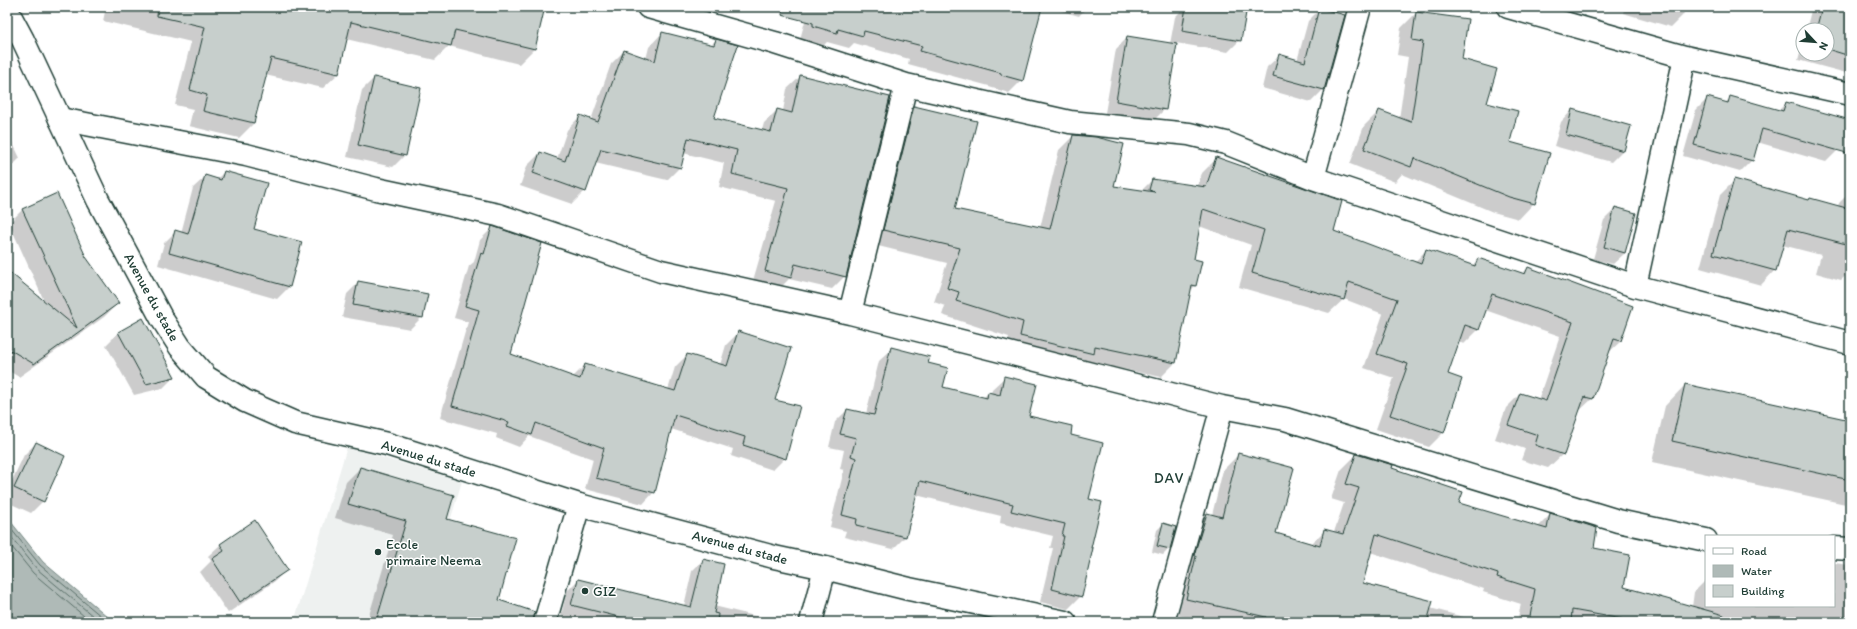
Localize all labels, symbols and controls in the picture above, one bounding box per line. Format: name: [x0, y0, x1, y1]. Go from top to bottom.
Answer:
north arrow: [1795, 22, 1835, 62]
text: N: [1816, 40, 1831, 52]
street label: Avenue du stade: [120, 250, 183, 345]
street label: Avenue du stade: [379, 436, 479, 481]
district label: DAV: [1154, 469, 1184, 487]
street label: Avenue du stade: [690, 527, 790, 568]
legend: [1705, 535, 1835, 607]
place label: Ecole primaire Neema: [386, 536, 482, 569]
text: Road: [1741, 544, 1767, 558]
marker: Ecole primaire Neema: [373, 547, 383, 557]
text: Water: [1741, 564, 1772, 578]
place label: GIZ: [593, 583, 616, 600]
text: Building: [1741, 584, 1785, 598]
marker: GIZ: [580, 586, 590, 596]

